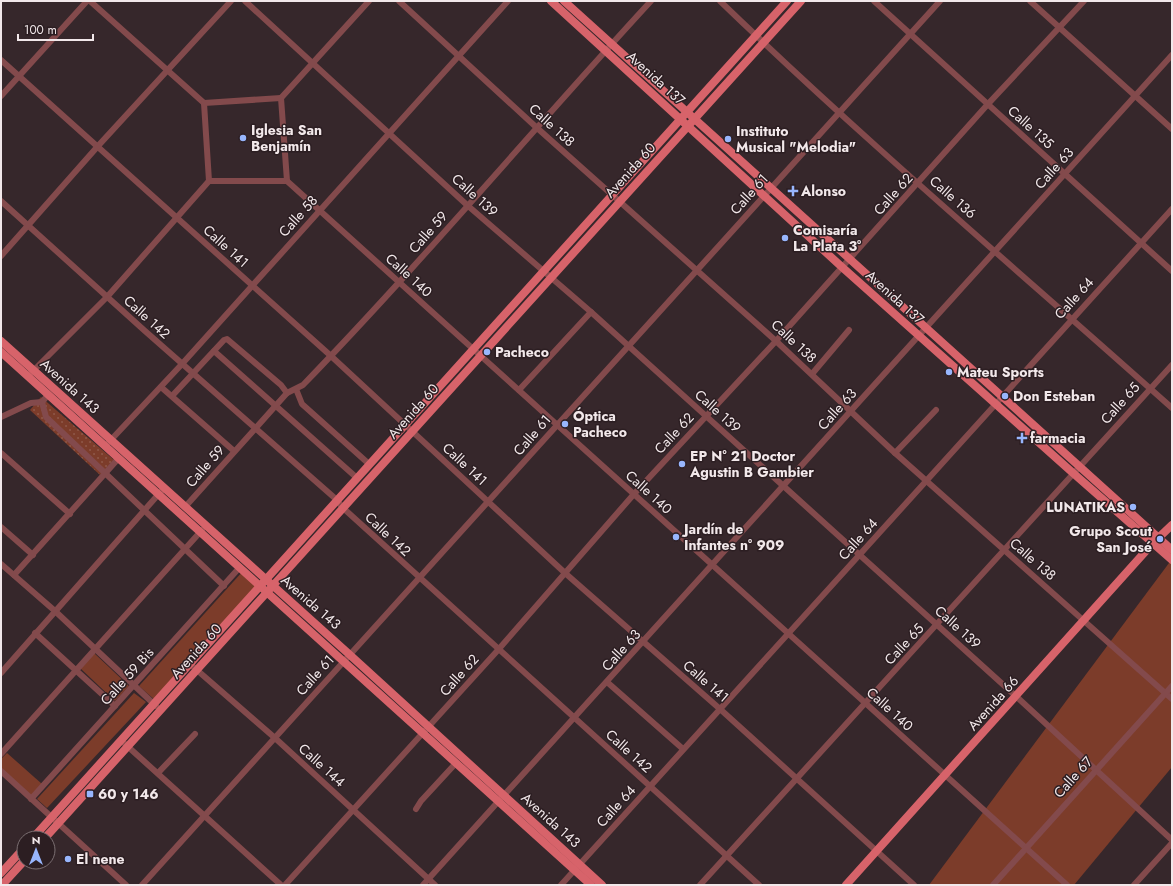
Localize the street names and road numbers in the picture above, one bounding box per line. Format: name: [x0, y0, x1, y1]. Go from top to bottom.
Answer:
street label: Avenida 137: [622, 46, 690, 110]
street label: Calle 138: [525, 99, 579, 151]
street label: Calle 135: [1003, 101, 1059, 153]
street label: Avenida 60: [600, 138, 660, 202]
street label: Calle 63: [1030, 143, 1078, 193]
street label: Calle 139: [447, 169, 503, 221]
street label: Calle 61: [725, 169, 773, 219]
street label: Calle 62: [869, 169, 917, 219]
street label: Calle 136: [925, 171, 981, 223]
street label: Calle 58: [274, 191, 322, 241]
street label: Calle 59: [404, 207, 452, 257]
street label: Calle 141: [199, 220, 253, 272]
street label: Calle 140: [381, 248, 437, 302]
street label: Avenida 137: [861, 265, 929, 329]
street label: Calle 64: [1050, 273, 1098, 323]
street label: Calle 142: [119, 291, 175, 343]
street label: Calle 138: [767, 315, 821, 367]
street label: Avenida 143: [36, 354, 104, 418]
street label: Calle 65: [1096, 378, 1144, 428]
street label: Avenida 60: [383, 379, 443, 443]
street label: Calle 63: [813, 384, 861, 434]
street label: Calle 139: [690, 385, 746, 437]
street label: Calle 62: [650, 408, 698, 458]
street label: Calle 61: [509, 410, 555, 460]
street label: Calle 141: [438, 438, 492, 490]
street label: Calle 59: [181, 441, 229, 491]
street label: Calle 140: [621, 465, 677, 519]
street label: Calle 142: [360, 507, 416, 561]
street label: Calle 64: [834, 514, 882, 564]
street label: Calle 138: [1005, 533, 1061, 585]
street label: Avenida 143: [277, 570, 346, 634]
street label: Calle 139: [930, 601, 986, 653]
street label: Avenida 60: [166, 619, 226, 683]
street label: Calle 65: [880, 619, 928, 669]
street label: Calle 63: [597, 625, 645, 675]
street label: Calle 59 Bis: [96, 643, 159, 709]
street label: Calle 61: [291, 650, 339, 700]
street label: Calle 62: [435, 650, 483, 700]
street label: Calle 141: [679, 655, 733, 707]
street label: Avenida 66: [963, 671, 1023, 735]
street label: Calle 140: [862, 682, 918, 736]
street label: Calle 142: [601, 725, 657, 777]
street label: Calle 144: [294, 739, 350, 791]
street label: Calle 67: [1049, 751, 1097, 802]
street label: Calle 64: [592, 781, 640, 831]
street label: Avenida 143: [517, 788, 585, 852]

